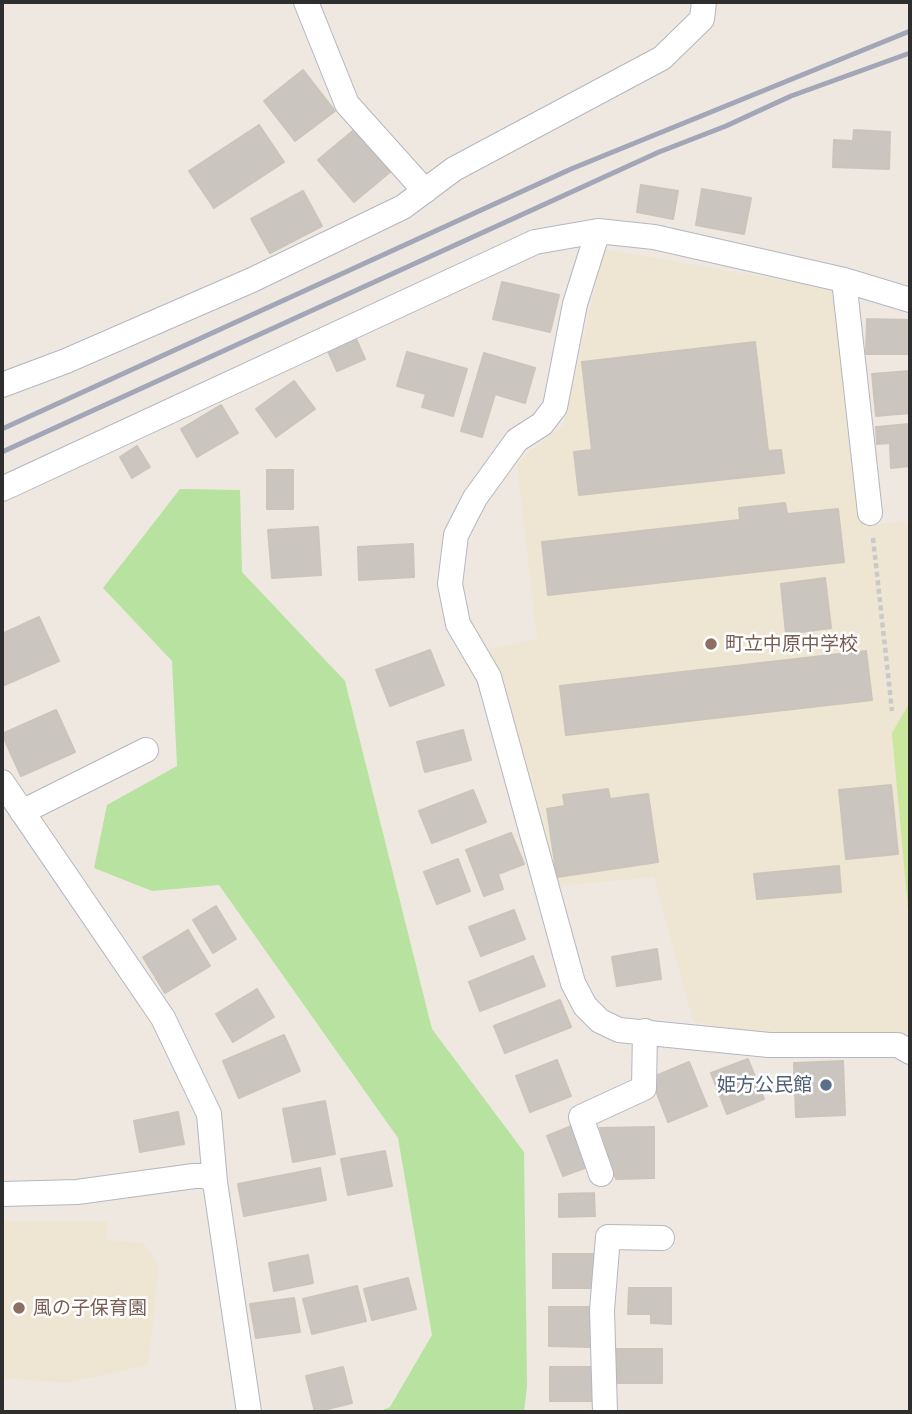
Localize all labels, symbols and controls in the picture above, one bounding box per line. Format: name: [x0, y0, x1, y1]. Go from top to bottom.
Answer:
place label: 町立中原中学校: [725, 633, 858, 655]
marker: 町立中原中学校: [703, 636, 719, 652]
place label: 姫方公民館: [717, 1074, 812, 1096]
marker: 姫方公民館: [818, 1077, 834, 1093]
place label: 風の子保育園: [33, 1297, 147, 1319]
marker: 風の子保育園: [11, 1300, 27, 1316]

